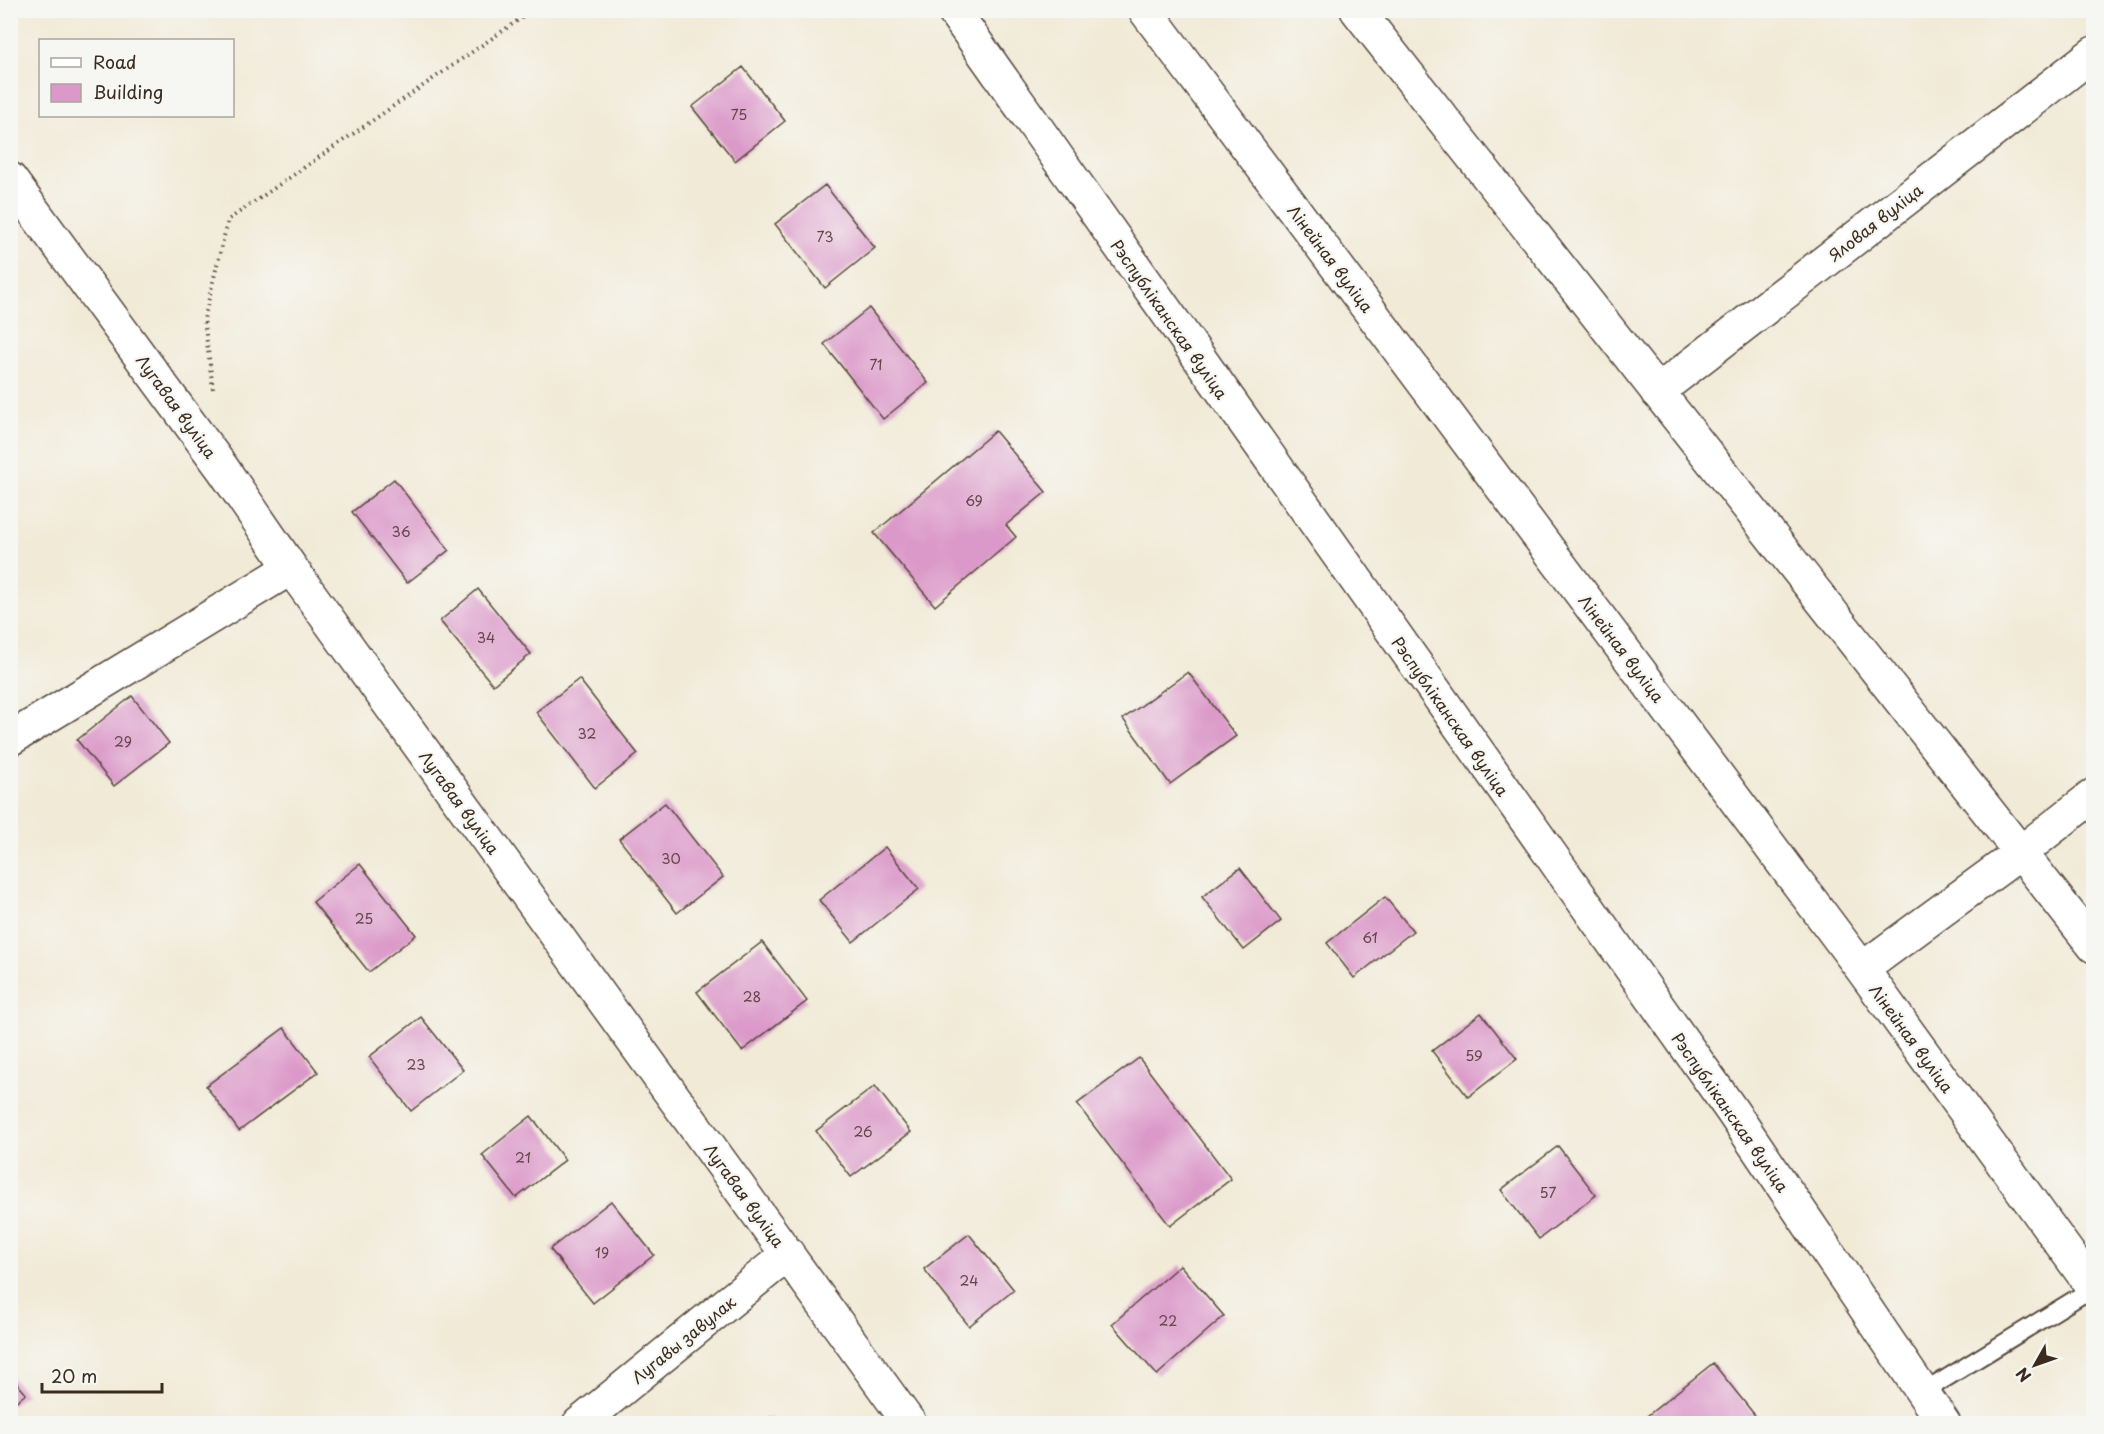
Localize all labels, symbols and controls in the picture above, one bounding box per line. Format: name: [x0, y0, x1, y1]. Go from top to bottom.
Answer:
legend: [39, 39, 234, 117]
text: Road: [93, 48, 137, 75]
text: Building: [93, 78, 163, 105]
house number: 75: [731, 104, 747, 125]
street label: Яловая вуліца: [1823, 177, 1927, 267]
street label: Лінейная вуліца: [1282, 199, 1380, 317]
house number: 73: [817, 226, 833, 247]
street label: Рэспубліканская вуліца: [1106, 234, 1234, 404]
street label: Лугавая вуліца: [131, 349, 223, 463]
house number: 71: [869, 354, 883, 375]
house number: 69: [965, 490, 983, 511]
house number: 36: [391, 521, 411, 542]
street label: Лінейная вуліца: [1573, 589, 1671, 707]
house number: 34: [477, 627, 495, 648]
street label: Рэспубліканская вуліца: [1387, 631, 1515, 801]
house number: 32: [578, 723, 596, 744]
house number: 29: [114, 731, 132, 752]
street label: Лугавая вуліца: [414, 745, 506, 859]
house number: 30: [661, 848, 681, 869]
house number: 25: [355, 908, 373, 929]
house number: 61: [1362, 927, 1378, 948]
street label: Лінейная вуліца: [1864, 979, 1960, 1098]
house number: 28: [743, 986, 761, 1007]
street label: Рэспубліканская вуліца: [1667, 1027, 1795, 1197]
house number: 59: [1465, 1045, 1483, 1066]
house number: 23: [407, 1054, 425, 1075]
house number: 26: [853, 1121, 873, 1142]
street label: Лугавая вуліца: [699, 1138, 791, 1252]
house number: 21: [515, 1147, 531, 1168]
house number: 57: [1540, 1182, 1556, 1203]
house number: 19: [595, 1242, 609, 1263]
house number: 24: [960, 1270, 978, 1291]
street label: Лугавы завулак: [626, 1289, 741, 1389]
house number: 22: [1159, 1310, 1177, 1331]
north arrow: [2005, 1335, 2065, 1395]
scale bar: [42, 1356, 162, 1394]
text: 20 m: [51, 1362, 97, 1389]
text: N: [2009, 1363, 2036, 1388]

